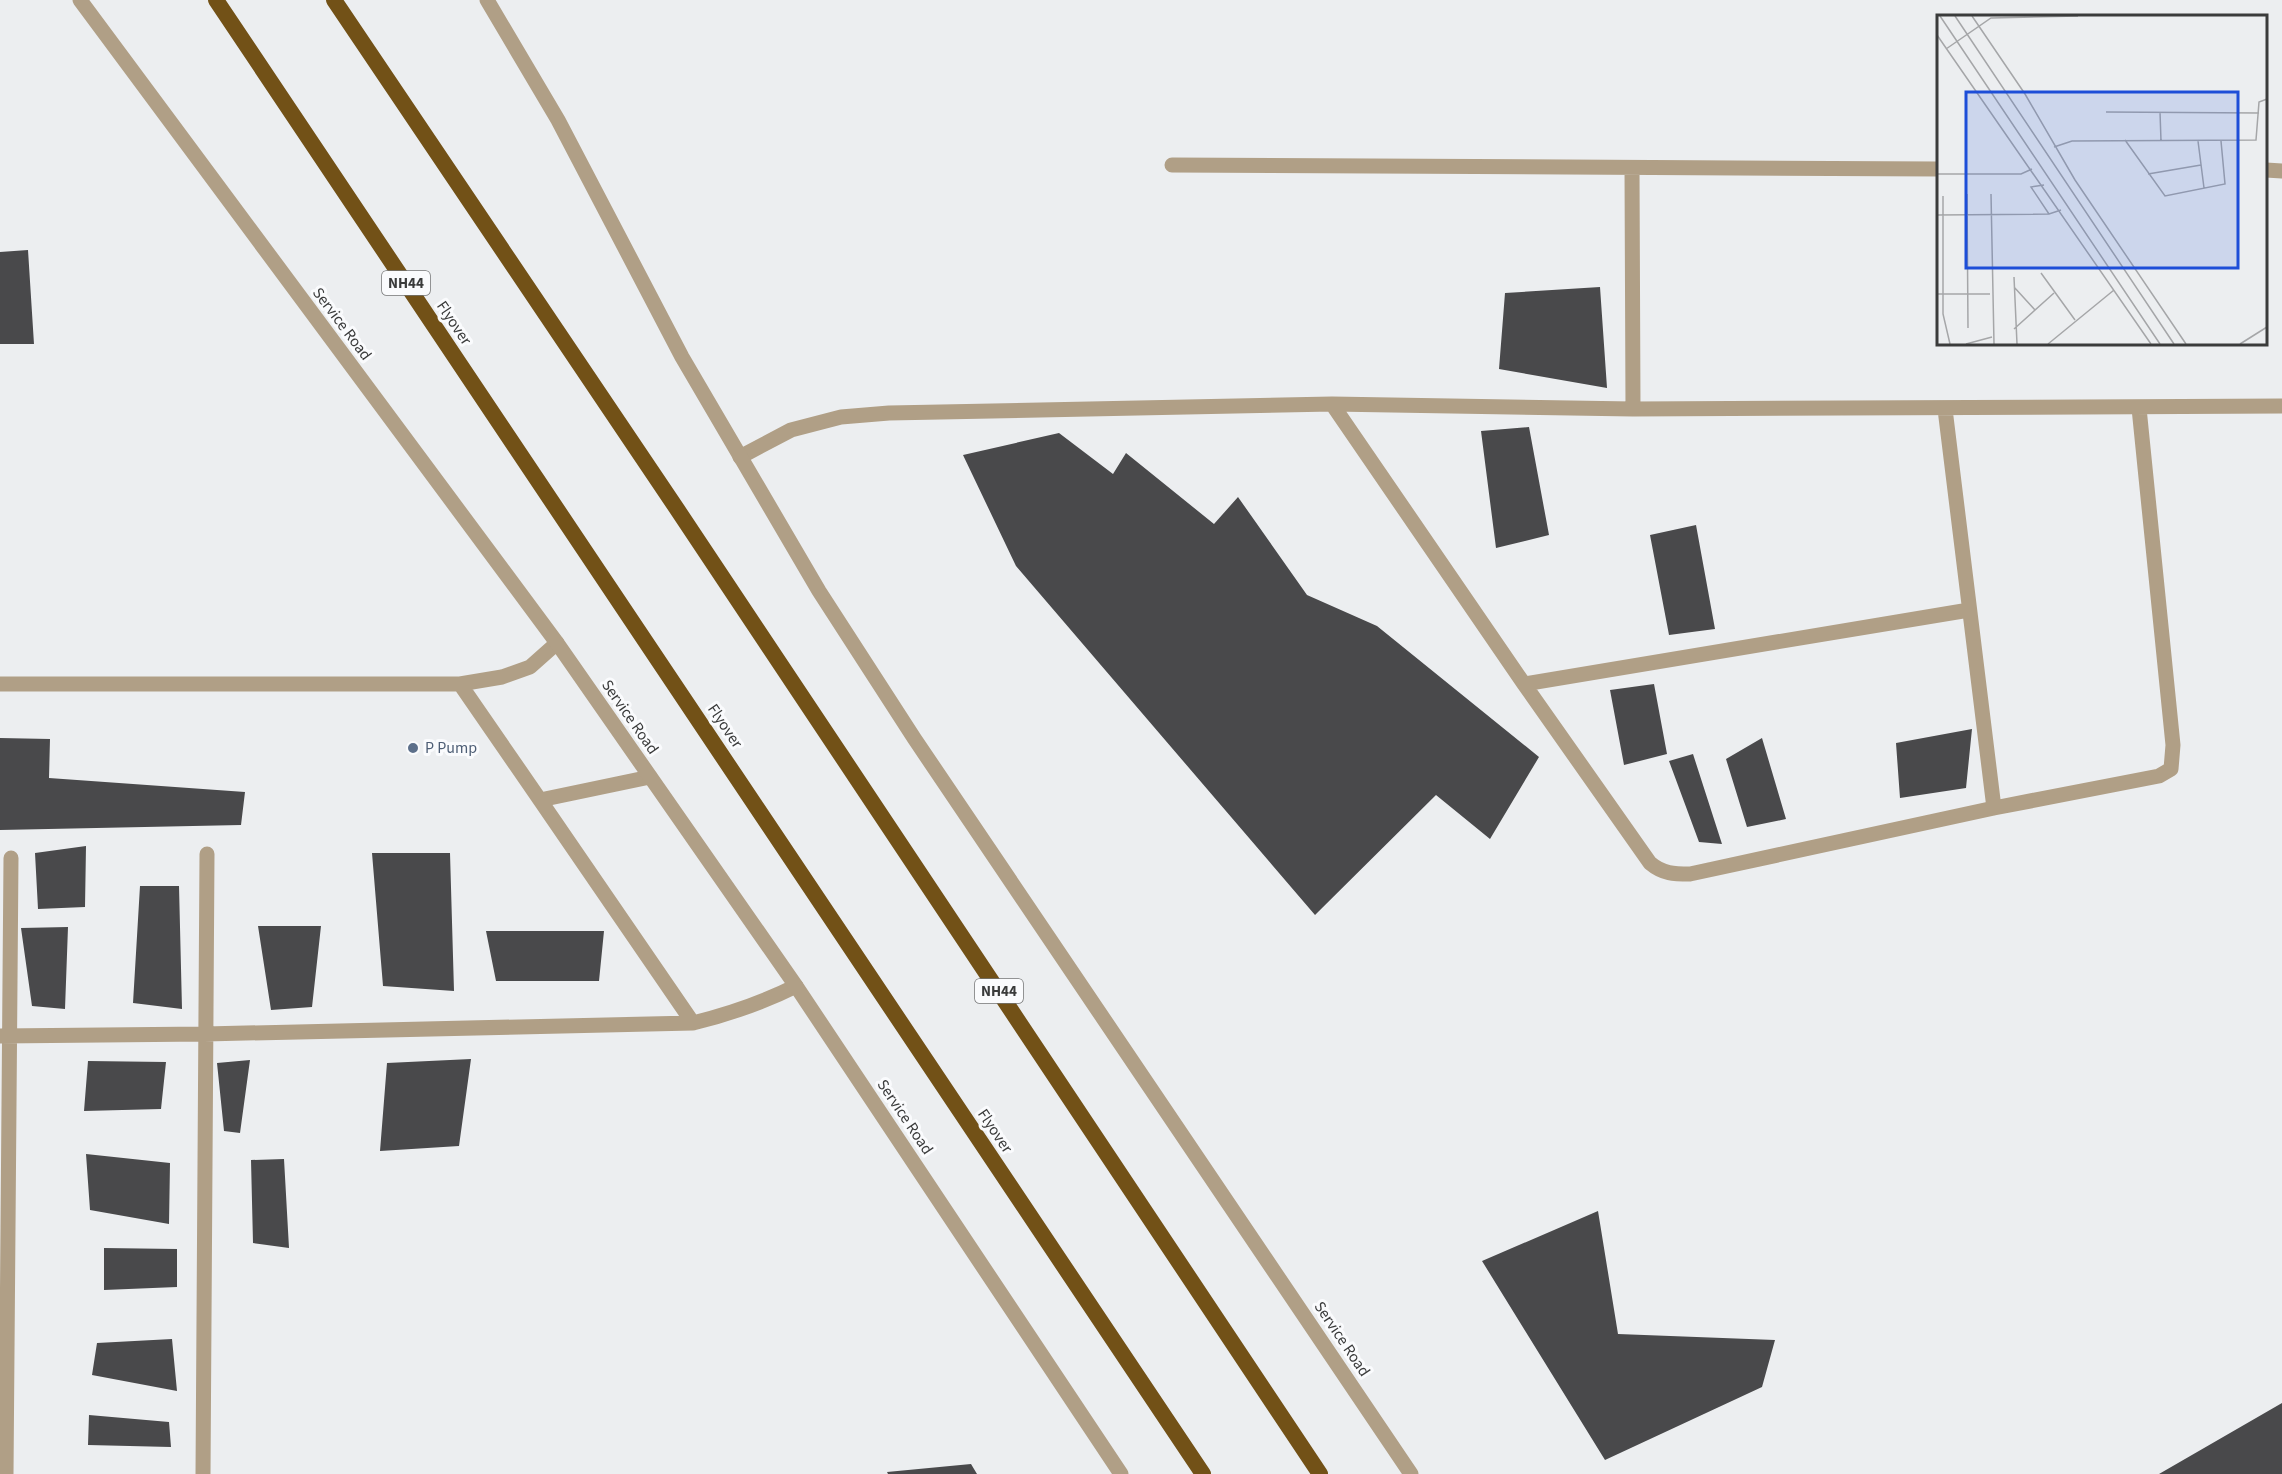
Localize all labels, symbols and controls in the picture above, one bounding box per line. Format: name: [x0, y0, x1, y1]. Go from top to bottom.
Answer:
inset map: [1937, 15, 2267, 345]
road number: NH44: [382, 271, 430, 295]
street label: Service Road: [307, 283, 377, 365]
street label: Flyover: [431, 297, 477, 350]
street label: Service Road: [596, 675, 664, 759]
street label: Flyover: [702, 700, 748, 753]
place label: P Pump: [425, 737, 477, 759]
marker: P Pump: [406, 741, 420, 755]
road number: NH44: [975, 979, 1023, 1003]
street label: Service Road: [872, 1075, 938, 1159]
street label: Flyover: [972, 1105, 1018, 1158]
street label: Service Road: [1309, 1297, 1375, 1381]

